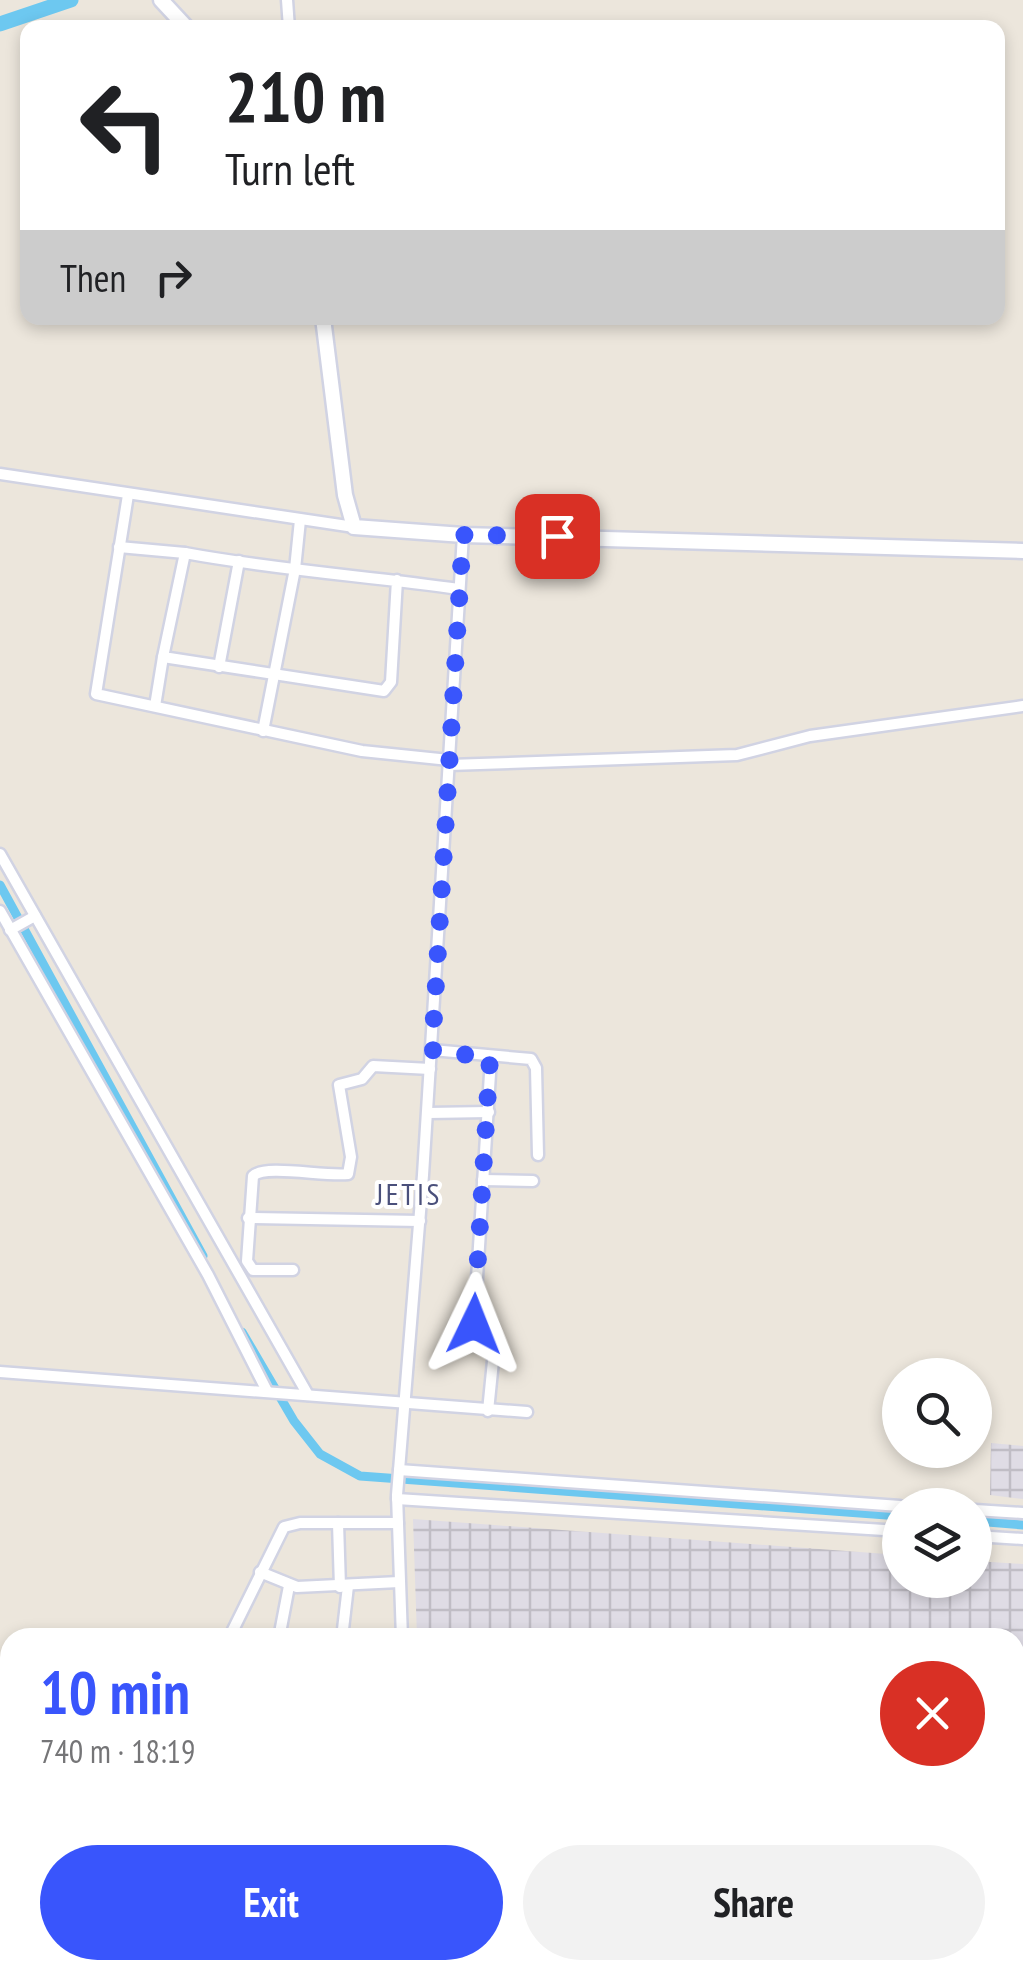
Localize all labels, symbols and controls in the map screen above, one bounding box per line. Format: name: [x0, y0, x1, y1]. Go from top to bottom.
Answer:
text: 210 m: [225, 51, 386, 141]
icon: left: [60, 60, 190, 190]
text: Turn left: [225, 139, 355, 197]
icon: right: [146, 250, 201, 305]
text: Then: [60, 253, 126, 302]
pin: [515, 494, 600, 579]
icon: arrive: [530, 509, 585, 564]
district label: JETIS: [375, 1174, 442, 1213]
position arrow: [422, 1272, 526, 1376]
map controls: [882, 1358, 992, 1598]
button: search: [882, 1358, 992, 1468]
button: layers: [882, 1488, 992, 1598]
text: 10 min: [40, 1653, 190, 1731]
button: close: [880, 1661, 985, 1766]
text: 740 m · 18:19: [40, 1730, 195, 1772]
button: Exit: [40, 1845, 503, 1960]
button: Share: [523, 1845, 985, 1960]

